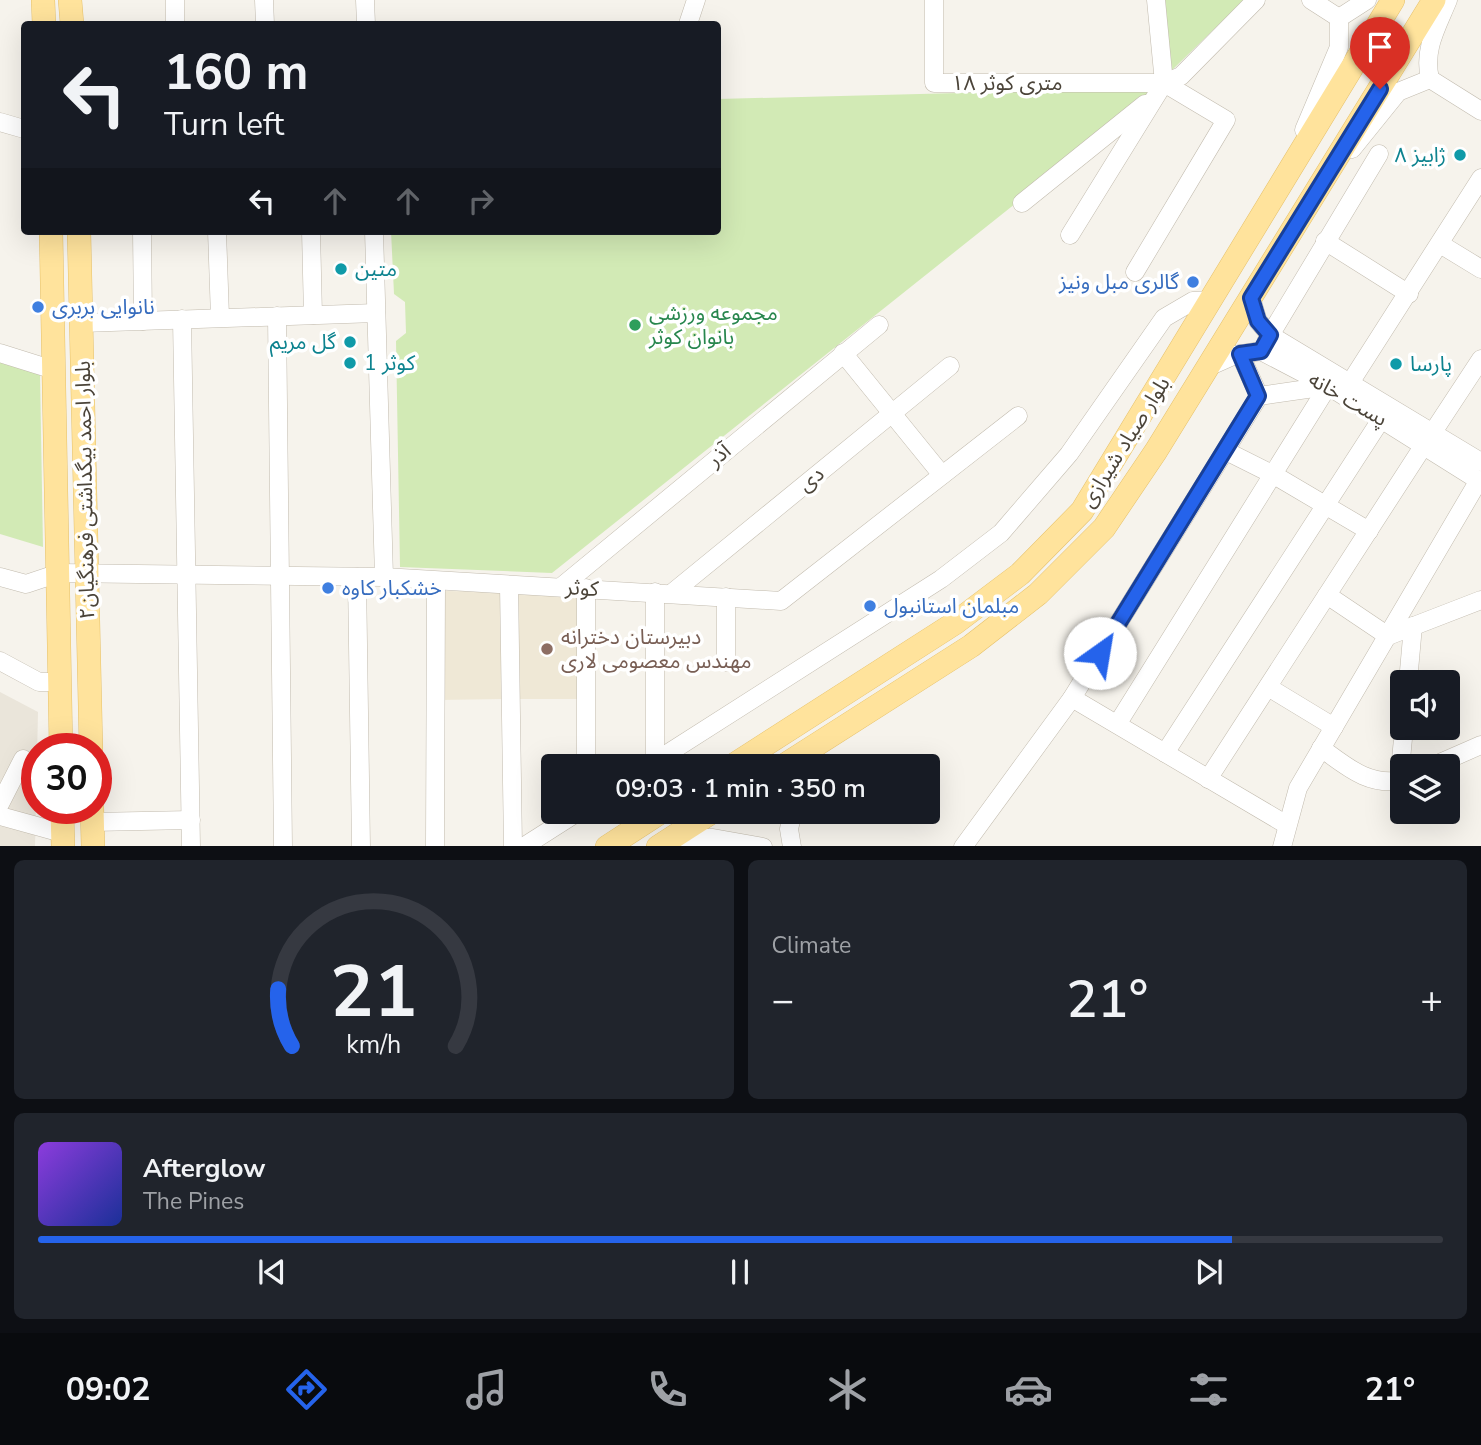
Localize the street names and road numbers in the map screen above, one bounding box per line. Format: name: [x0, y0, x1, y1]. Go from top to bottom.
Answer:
street label: ۱۸ متری کوثر: [951, 69, 1063, 97]
street label: بلوار احمد بیگداشتی فرهنگیان۲: [69, 360, 101, 620]
street label: پست خانه: [1303, 365, 1393, 433]
street label: بلوار صیاد شیرازی: [1074, 371, 1176, 513]
street label: آذر: [701, 436, 737, 474]
street label: دی: [792, 460, 830, 498]
street label: کوثر: [564, 573, 600, 603]

